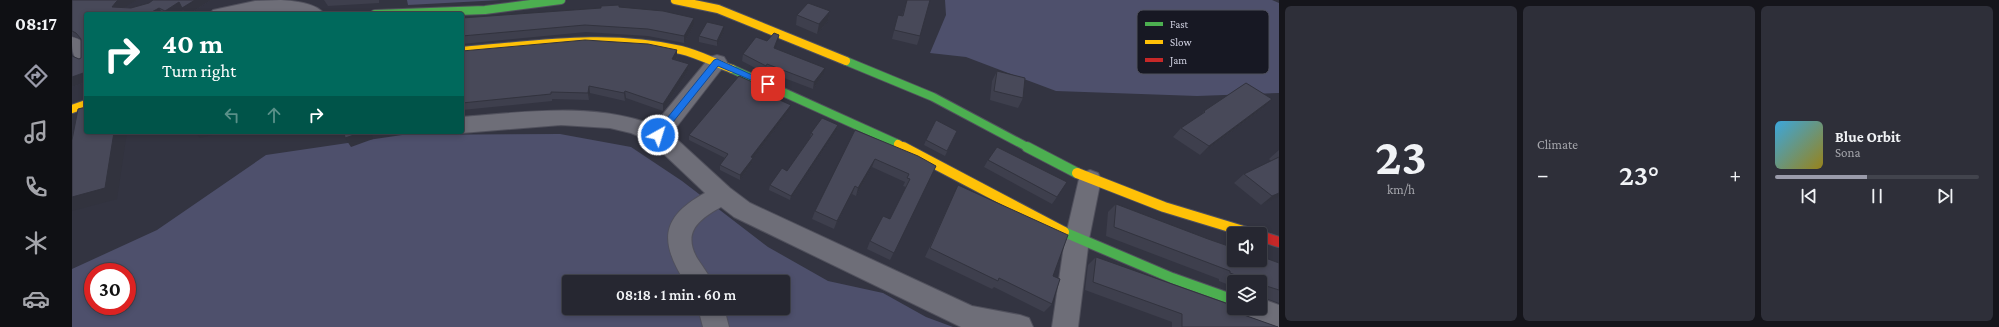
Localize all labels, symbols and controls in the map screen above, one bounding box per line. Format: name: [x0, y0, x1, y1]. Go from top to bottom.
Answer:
legend: [1137, 10, 1269, 74]
text: 08:17: [15, 14, 57, 34]
text: Fast: [1170, 18, 1189, 30]
icon: right: [96, 28, 148, 80]
text: 40 m: [162, 28, 223, 59]
text: Slow: [1170, 36, 1192, 48]
text: Jam: [1169, 54, 1187, 67]
text: Turn right: [162, 61, 236, 81]
icon: directions: [22, 62, 50, 90]
pin: [751, 67, 785, 101]
icon: arrive: [757, 73, 779, 95]
icon: left: [221, 104, 243, 126]
icon: ahead: [263, 104, 285, 126]
icon: right: [305, 104, 327, 126]
position arrow: [637, 114, 679, 156]
icon: music: [22, 118, 50, 146]
text: 23: [1375, 127, 1427, 185]
text: Blue Orbit: [1835, 129, 1901, 145]
text: Climate: [1537, 137, 1578, 152]
text: Sona: [1835, 145, 1861, 160]
text: 23°: [1619, 158, 1659, 191]
text: −: [1537, 162, 1549, 187]
text: +: [1729, 162, 1741, 187]
icon: phone: [22, 173, 50, 201]
text: km/h: [1387, 182, 1415, 197]
icon: previous: [1798, 185, 1820, 207]
icon: pause: [1866, 185, 1888, 207]
icon: next: [1934, 185, 1956, 207]
map controls: [1227, 227, 1267, 315]
button: sound: [1227, 227, 1267, 267]
icon: climate: [22, 229, 50, 257]
speed limit sign: 30: [84, 263, 136, 315]
button: layers: [1227, 275, 1267, 315]
icon: car: [22, 285, 50, 313]
text: 08:18 · 1 min · 60 m: [616, 287, 736, 303]

